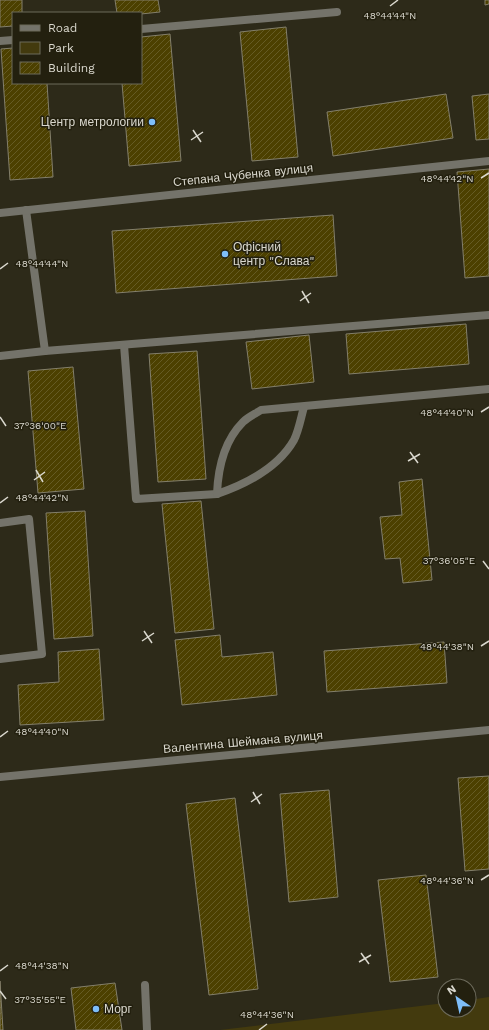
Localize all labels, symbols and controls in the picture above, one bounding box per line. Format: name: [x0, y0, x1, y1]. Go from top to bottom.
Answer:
text: 48°44'44"N: [364, 10, 416, 21]
legend: [12, 12, 142, 84]
text: Road: [48, 21, 77, 35]
text: Park: [48, 41, 74, 55]
text: Building: [48, 61, 95, 75]
place label: Центр метрологии: [41, 115, 144, 129]
marker: Центр метрологии: [147, 117, 157, 127]
street label: Степана Чубенка вулиця: [172, 161, 314, 189]
text: 48°44'42"N: [420, 173, 474, 184]
place label: Офісний центр "Слава": [233, 240, 314, 268]
marker: Офісний центр "Слава": [220, 249, 230, 259]
text: 48°44'44"N: [16, 258, 68, 269]
text: 48°44'40"N: [420, 407, 474, 418]
text: 37°36'00"E: [14, 420, 66, 431]
text: 48°44'42"N: [15, 492, 69, 503]
text: 37°36'05"E: [423, 555, 475, 566]
text: 48°44'38"N: [420, 641, 474, 652]
text: 48°44'40"N: [15, 726, 69, 737]
street label: Валентина Шеймана вулиця: [163, 728, 323, 756]
text: 48°44'36"N: [420, 875, 474, 886]
text: 48°44'38"N: [15, 960, 69, 971]
north arrow: [437, 978, 477, 1018]
text: N: [445, 982, 459, 998]
text: 37°35'55"E: [14, 994, 66, 1005]
place label: Морг: [104, 1002, 132, 1016]
marker: Морг: [91, 1004, 101, 1014]
text: 48°44'36"N: [240, 1009, 294, 1020]

